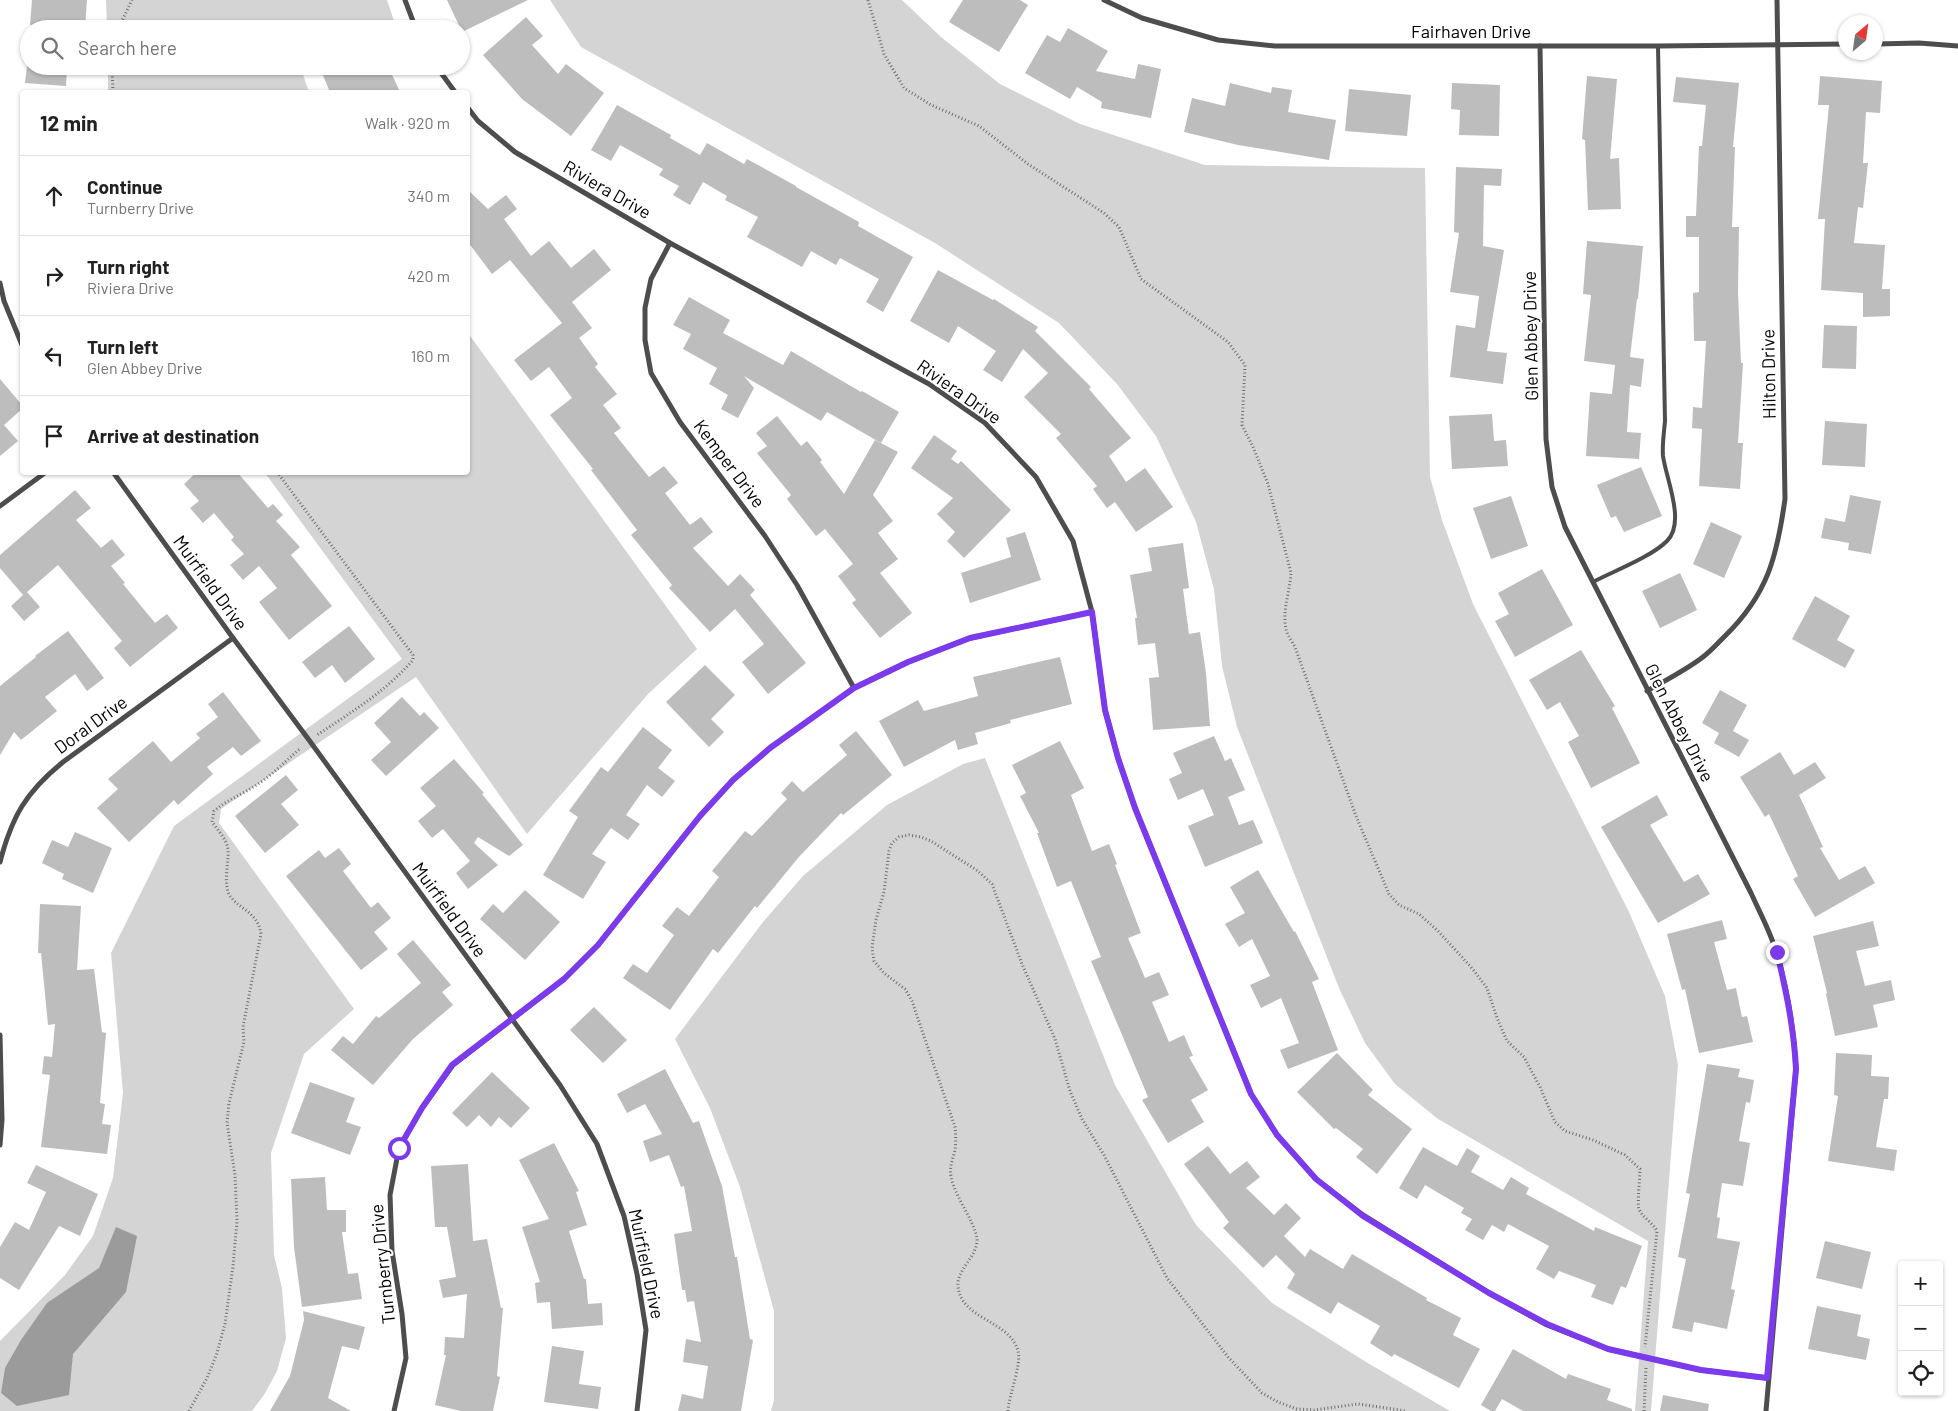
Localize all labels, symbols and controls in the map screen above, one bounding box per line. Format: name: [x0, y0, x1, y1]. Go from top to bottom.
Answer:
north arrow: [1838, 15, 1883, 60]
search box: [20, 20, 470, 75]
street label: Fairhaven Drive: [1411, 20, 1531, 42]
icon: search: [38, 34, 66, 62]
text: Search here: [78, 36, 177, 59]
text: 12 min: [40, 110, 98, 135]
text: Walk · 920 m: [365, 113, 450, 132]
street label: Riviera Drive: [560, 155, 655, 223]
text: Continue: [87, 175, 163, 198]
icon: ahead: [40, 182, 68, 210]
text: 340 m: [407, 186, 450, 205]
text: Turnberry Drive: [87, 198, 194, 217]
text: Turn right: [87, 255, 169, 278]
icon: right: [40, 262, 68, 290]
text: 420 m: [407, 266, 450, 285]
street label: Glen Abbey Drive: [1518, 271, 1542, 401]
text: Riviera Drive: [87, 278, 174, 297]
street label: Hilton Drive: [1756, 329, 1780, 419]
text: Turn left: [87, 335, 158, 358]
icon: left: [40, 342, 68, 370]
text: 160 m: [411, 346, 450, 365]
street label: Riviera Drive: [913, 354, 1006, 428]
text: Glen Abbey Drive: [87, 358, 202, 377]
street label: Kemper Drive: [689, 415, 770, 512]
icon: arrive: [40, 422, 68, 450]
text: Arrive at destination: [87, 424, 259, 447]
street label: Muirfield Drive: [169, 531, 253, 634]
street label: Glen Abbey Drive: [1641, 660, 1719, 785]
street label: Doral Drive: [50, 690, 131, 758]
street label: Muirfield Drive: [408, 858, 492, 961]
route end: [1766, 941, 1789, 964]
route start: [388, 1137, 411, 1160]
street label: Turnberry Drive: [365, 1203, 399, 1325]
street label: Muirfield Drive: [625, 1207, 669, 1321]
map controls: [1898, 1261, 1943, 1396]
button: +: [1898, 1261, 1943, 1306]
button: −: [1898, 1306, 1943, 1351]
button: locate: [1898, 1351, 1943, 1396]

